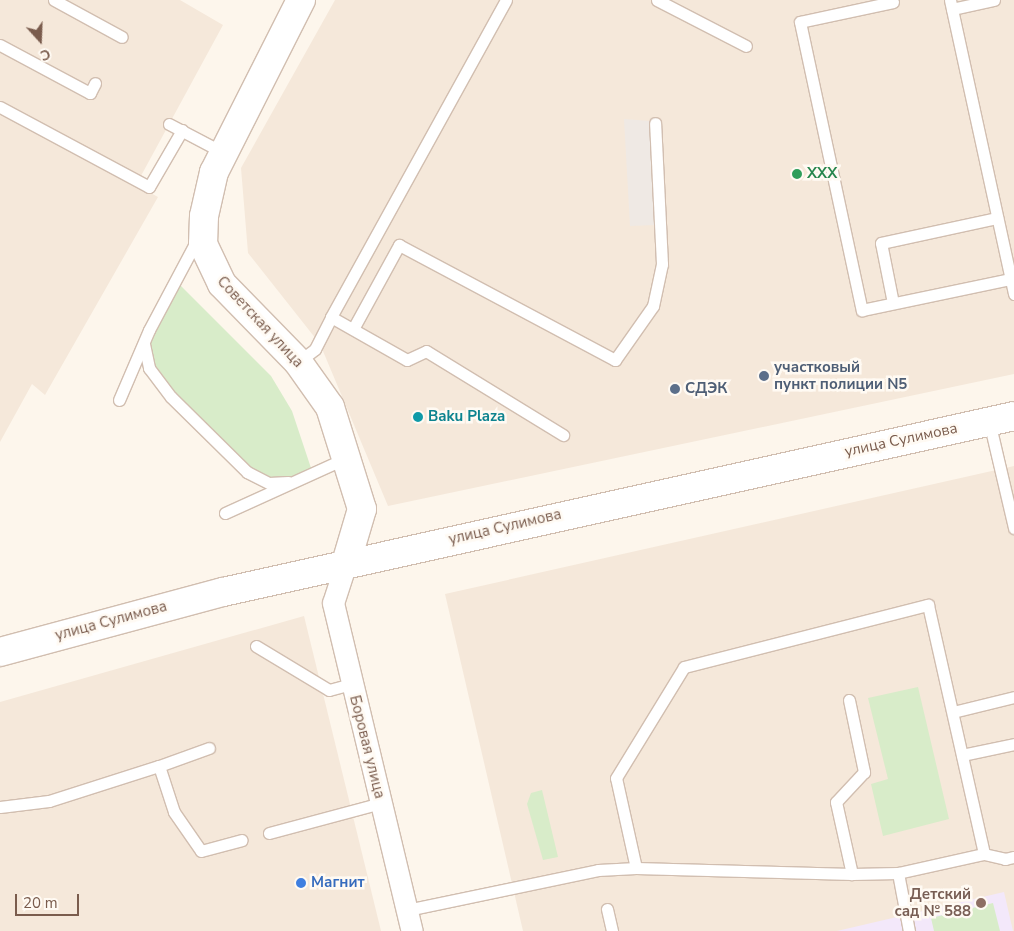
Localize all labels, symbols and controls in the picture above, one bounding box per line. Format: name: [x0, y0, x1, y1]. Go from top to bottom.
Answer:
north arrow: [15, 15, 65, 65]
text: С: [38, 44, 53, 65]
place label: XXX: [807, 165, 837, 183]
marker: XXX: [791, 168, 803, 180]
street label: Советская улица: [213, 273, 307, 371]
place label: участковый пункт полиции N5: [774, 358, 907, 393]
marker: участковый пункт полиции N5: [758, 370, 770, 382]
place label: СДЭК: [685, 380, 727, 398]
marker: СДЭК: [669, 383, 681, 395]
place label: Baku Plaza: [428, 408, 505, 426]
marker: Baku Plaza: [412, 411, 424, 423]
street label: улица Сулимова: [843, 419, 959, 461]
street label: улица Сулимова: [447, 505, 563, 549]
street label: улица Сулимова: [53, 597, 169, 645]
street label: Боровая улица: [345, 693, 389, 801]
place label: Магнит: [311, 874, 365, 892]
marker: Магнит: [295, 877, 307, 889]
scale bar: [18, 884, 81, 916]
place label: Детский сад № 588: [894, 885, 971, 920]
text: 20 m: [23, 893, 58, 913]
marker: Детский сад № 588: [975, 897, 987, 909]

